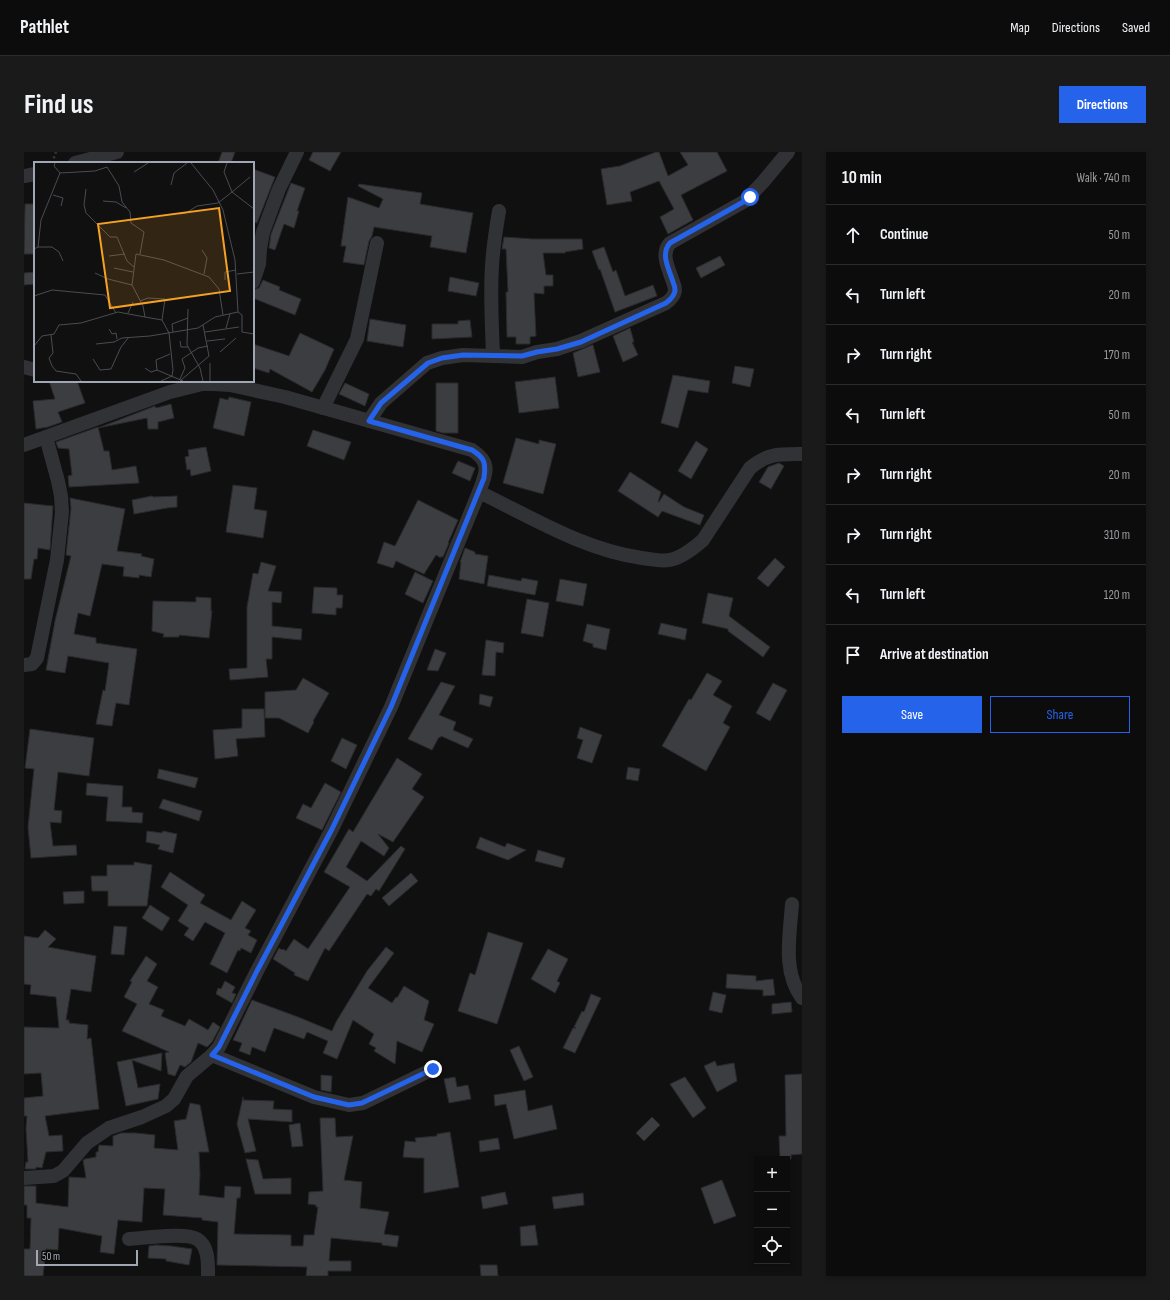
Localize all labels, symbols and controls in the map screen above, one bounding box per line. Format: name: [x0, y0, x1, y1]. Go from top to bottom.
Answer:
text: Pathlet: [20, 16, 69, 39]
text: Map: [1010, 19, 1030, 36]
text: Directions: [1052, 19, 1100, 36]
text: Saved: [1122, 19, 1150, 36]
button: Directions: [1059, 86, 1146, 123]
text: Find us: [24, 88, 93, 121]
inset map: [34, 162, 254, 382]
text: 10 min: [842, 168, 882, 188]
text: Walk · 740 m: [1077, 170, 1130, 186]
route start: [741, 188, 759, 206]
icon: ahead: [842, 224, 864, 246]
text: Continue: [880, 225, 929, 244]
text: 50 m: [1109, 227, 1130, 243]
icon: left: [842, 284, 864, 306]
text: Turn left: [880, 285, 925, 304]
text: 20 m: [1108, 287, 1130, 303]
icon: right: [842, 344, 864, 366]
text: Turn right: [880, 345, 932, 364]
text: 170 m: [1104, 347, 1130, 363]
icon: left: [842, 404, 864, 426]
text: Turn left: [880, 405, 925, 424]
text: 50 m: [1109, 407, 1130, 423]
icon: right: [842, 464, 864, 486]
text: Turn right: [880, 465, 932, 484]
text: 20 m: [1108, 467, 1130, 483]
icon: right: [842, 524, 864, 546]
text: Turn right: [880, 525, 932, 544]
text: 310 m: [1104, 527, 1130, 543]
icon: left: [842, 584, 864, 606]
text: Turn left: [880, 585, 925, 604]
text: 120 m: [1104, 587, 1130, 603]
icon: arrive: [842, 644, 864, 666]
text: Arrive at destination: [880, 645, 989, 664]
button: Save: [842, 696, 982, 733]
button: Share: [990, 696, 1130, 733]
route end: [424, 1060, 442, 1078]
map controls: [754, 1156, 790, 1264]
button: +: [754, 1156, 790, 1192]
button: −: [754, 1192, 790, 1228]
button: locate: [754, 1228, 790, 1264]
scale bar: [36, 1248, 138, 1267]
text: 50 m: [42, 1250, 60, 1263]

